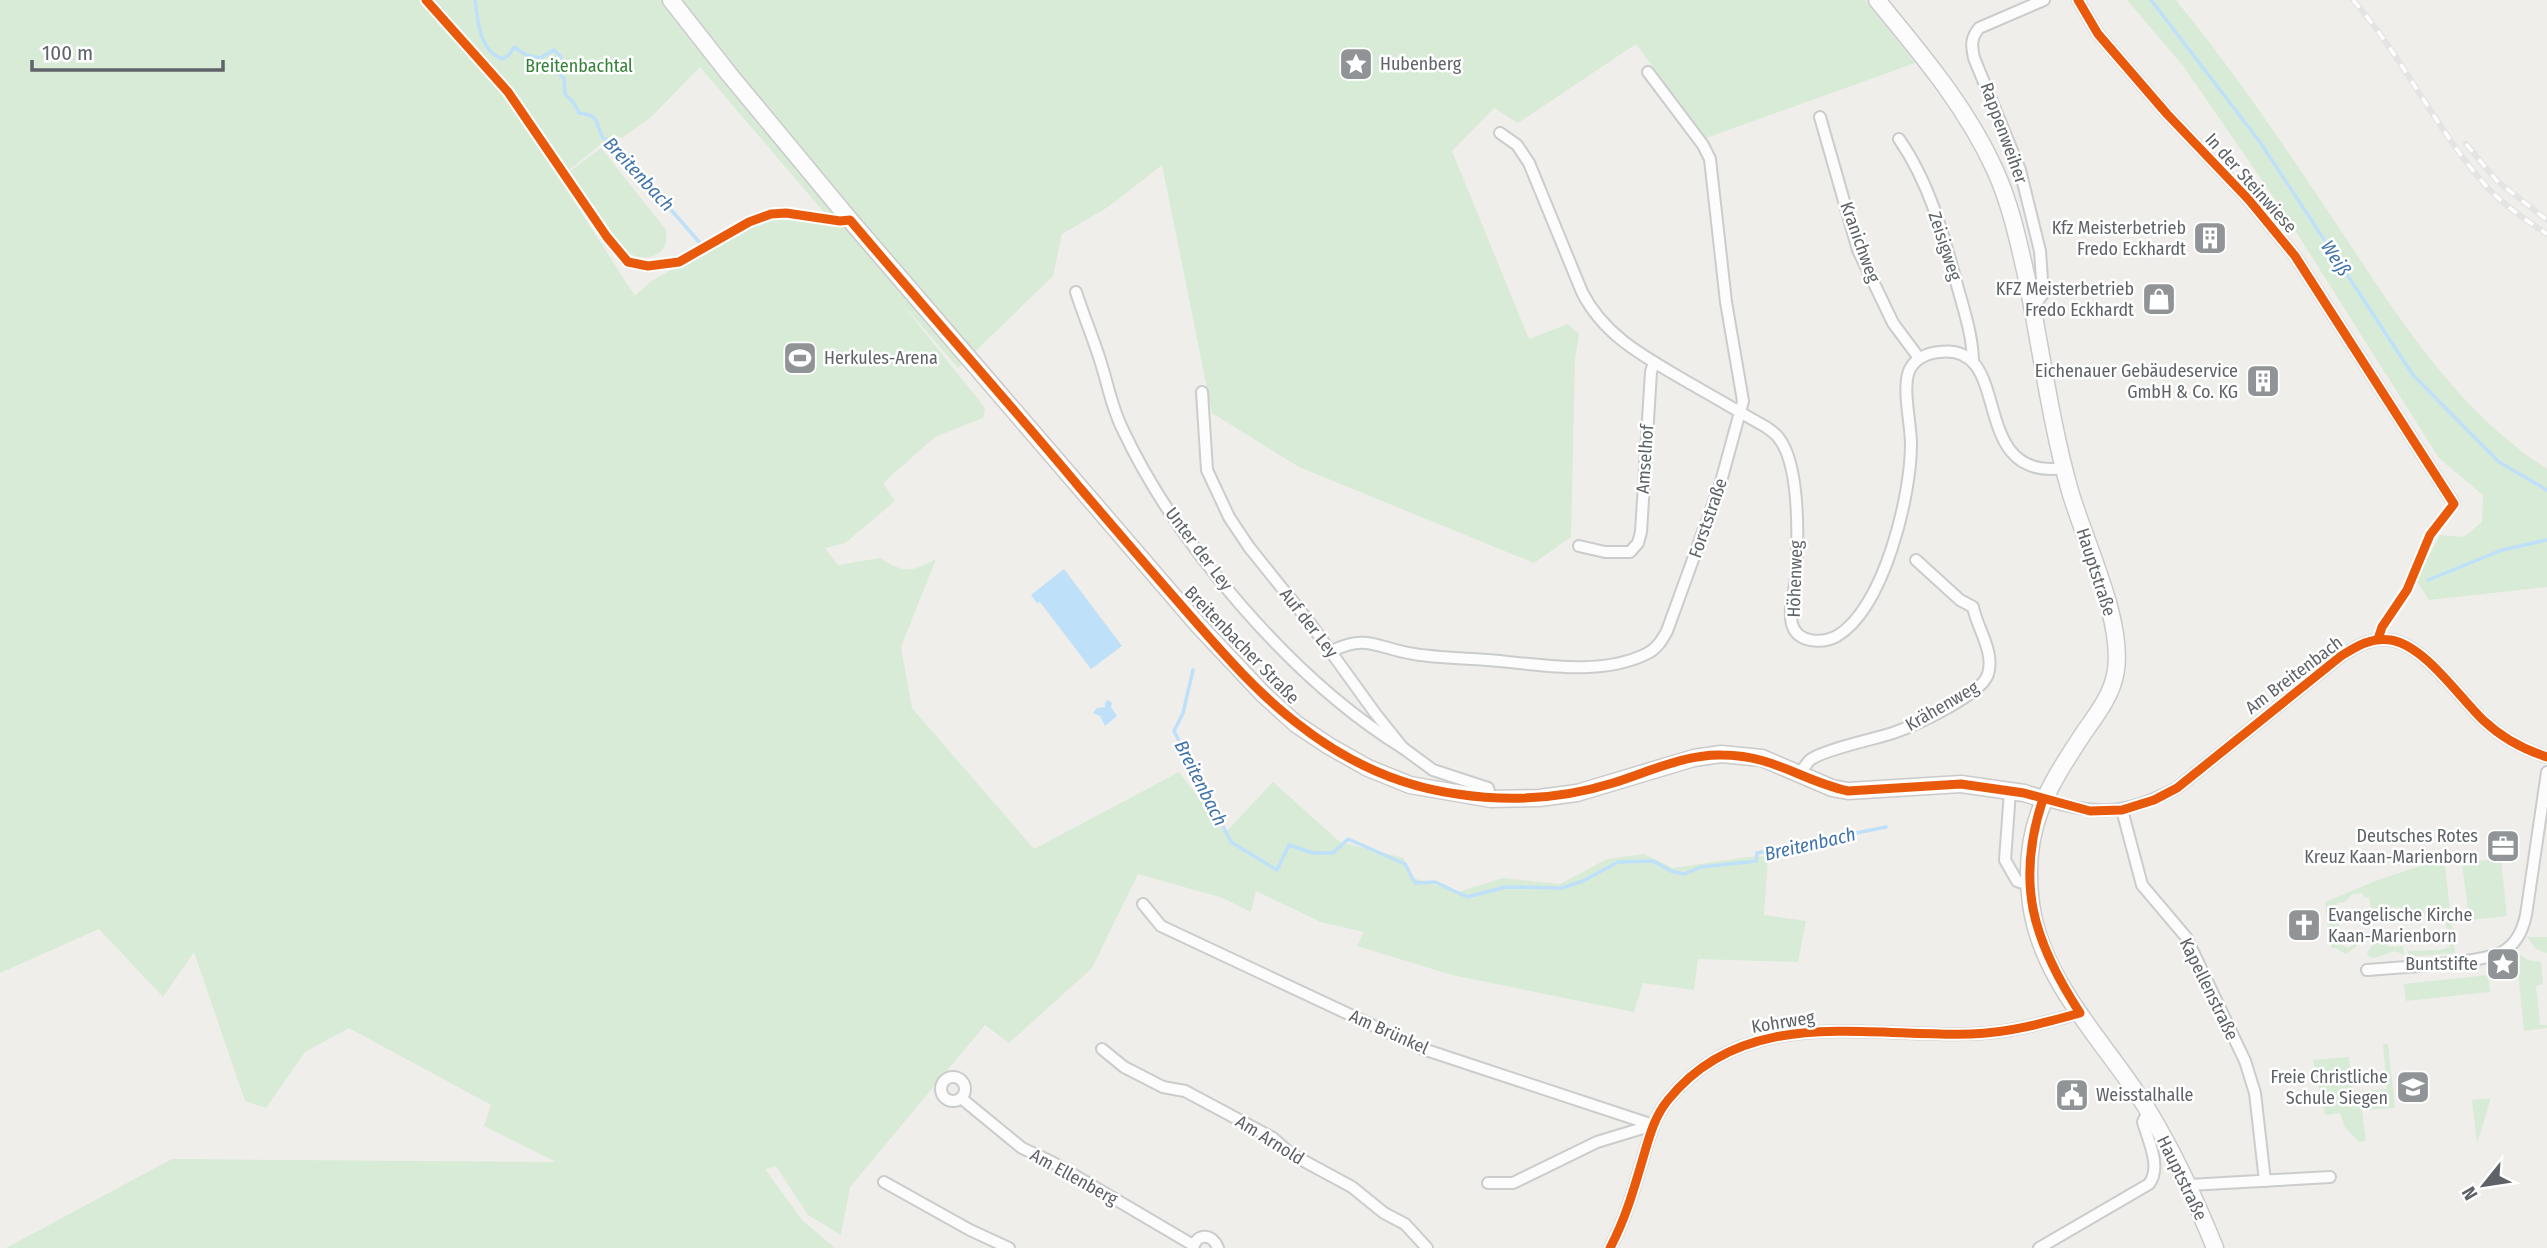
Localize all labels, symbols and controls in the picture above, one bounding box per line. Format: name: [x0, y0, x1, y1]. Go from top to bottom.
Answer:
scale bar: [32, 28, 222, 72]
text: 100 m: [42, 40, 93, 66]
place icon: Hubenberg: [1337, 45, 1375, 83]
place label: Hubenberg: [1380, 53, 1462, 75]
park label: Breitenbachtal: [525, 55, 633, 77]
street label: Rappenweiher: [1976, 80, 2033, 187]
street label: In der Steinwiese: [2200, 129, 2302, 238]
water label: Breitenbach: [599, 132, 679, 216]
street label: Kranichweg: [1835, 199, 1885, 286]
street label: Zeisigweg: [1924, 209, 1967, 284]
place label: Kfz Meisterbetrieb Fredo Eckhardt: [2052, 217, 2186, 260]
building icon: Kfz Meisterbetrieb Fredo Eckhardt: [2191, 219, 2229, 257]
water label: Weiß: [2316, 236, 2356, 280]
place label: KFZ Meisterbetrieb Fredo Eckhardt: [1996, 278, 2134, 321]
shop icon: KFZ Meisterbetrieb Fredo Eckhardt: [2140, 280, 2178, 318]
sports icon: Herkules-Arena: [781, 339, 819, 377]
place label: Herkules-Arena: [824, 347, 938, 369]
place label: Eichenauer Gebäudeservice GmbH & Co. KG: [2035, 360, 2238, 403]
building icon: Eichenauer Gebäudeservice GmbH & Co. KG: [2244, 362, 2282, 400]
street label: Amselhof: [1632, 422, 1658, 494]
street label: Forststraße: [1684, 475, 1732, 561]
street label: Unter der Ley: [1161, 503, 1237, 595]
street label: Hauptstraße: [2071, 525, 2121, 619]
street label: Höhenweg: [1783, 539, 1807, 618]
street label: Breitenbacher Straße: [1180, 581, 1304, 709]
street label: Auf der Ley: [1275, 584, 1343, 662]
street label: Am Breitenbach: [2241, 631, 2347, 719]
street label: Krähenweg: [1901, 676, 1983, 736]
water label: Breitenbach: [1170, 736, 1232, 830]
water label: Breitenbach: [1762, 822, 1858, 866]
place label: Deutsches Rotes Kreuz Kaan-Marienborn: [2304, 825, 2478, 868]
office icon: Deutsches Rotes Kreuz Kaan-Marienborn: [2484, 827, 2522, 865]
place label: Evangelische Kirche Kaan-Marienborn: [2328, 904, 2473, 947]
church icon: Evangelische Kirche Kaan-Marienborn: [2285, 906, 2323, 944]
street label: Kapellenstraße: [2175, 934, 2243, 1044]
place icon: Buntstifte: [2484, 945, 2522, 983]
place label: Buntstifte: [2405, 953, 2478, 975]
street label: Am Brünkel: [1346, 1005, 1432, 1059]
street label: Kohrweg: [1750, 1006, 1817, 1038]
place label: Freie Christliche Schule Siegen: [2270, 1066, 2388, 1109]
school or university icon: Freie Christliche Schule Siegen: [2394, 1068, 2432, 1106]
public building icon: Weisstalhalle: [2053, 1076, 2091, 1114]
place label: Weisstalhalle: [2096, 1084, 2194, 1106]
street label: Am Arnold: [1232, 1110, 1308, 1170]
street label: Hauptstraße: [2152, 1132, 2212, 1224]
street label: Am Ellenberg: [1026, 1144, 1122, 1210]
north arrow: [2449, 1150, 2519, 1220]
text: N: [2457, 1183, 2483, 1204]

